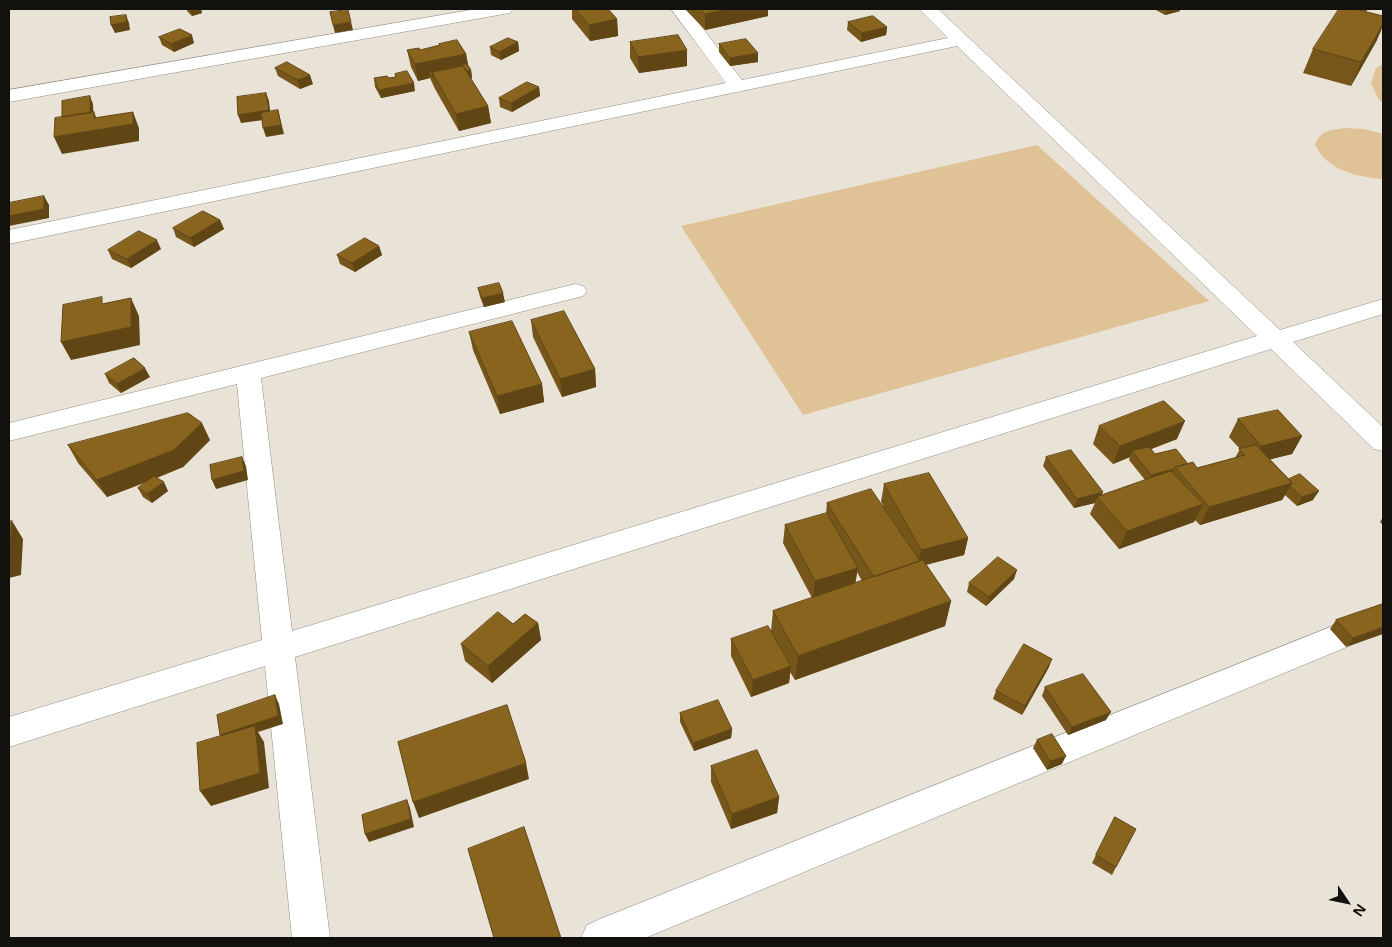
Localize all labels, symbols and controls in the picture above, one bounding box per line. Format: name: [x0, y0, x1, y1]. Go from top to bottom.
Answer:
north arrow: [1322, 877, 1372, 927]
text: N: [1349, 901, 1371, 921]

